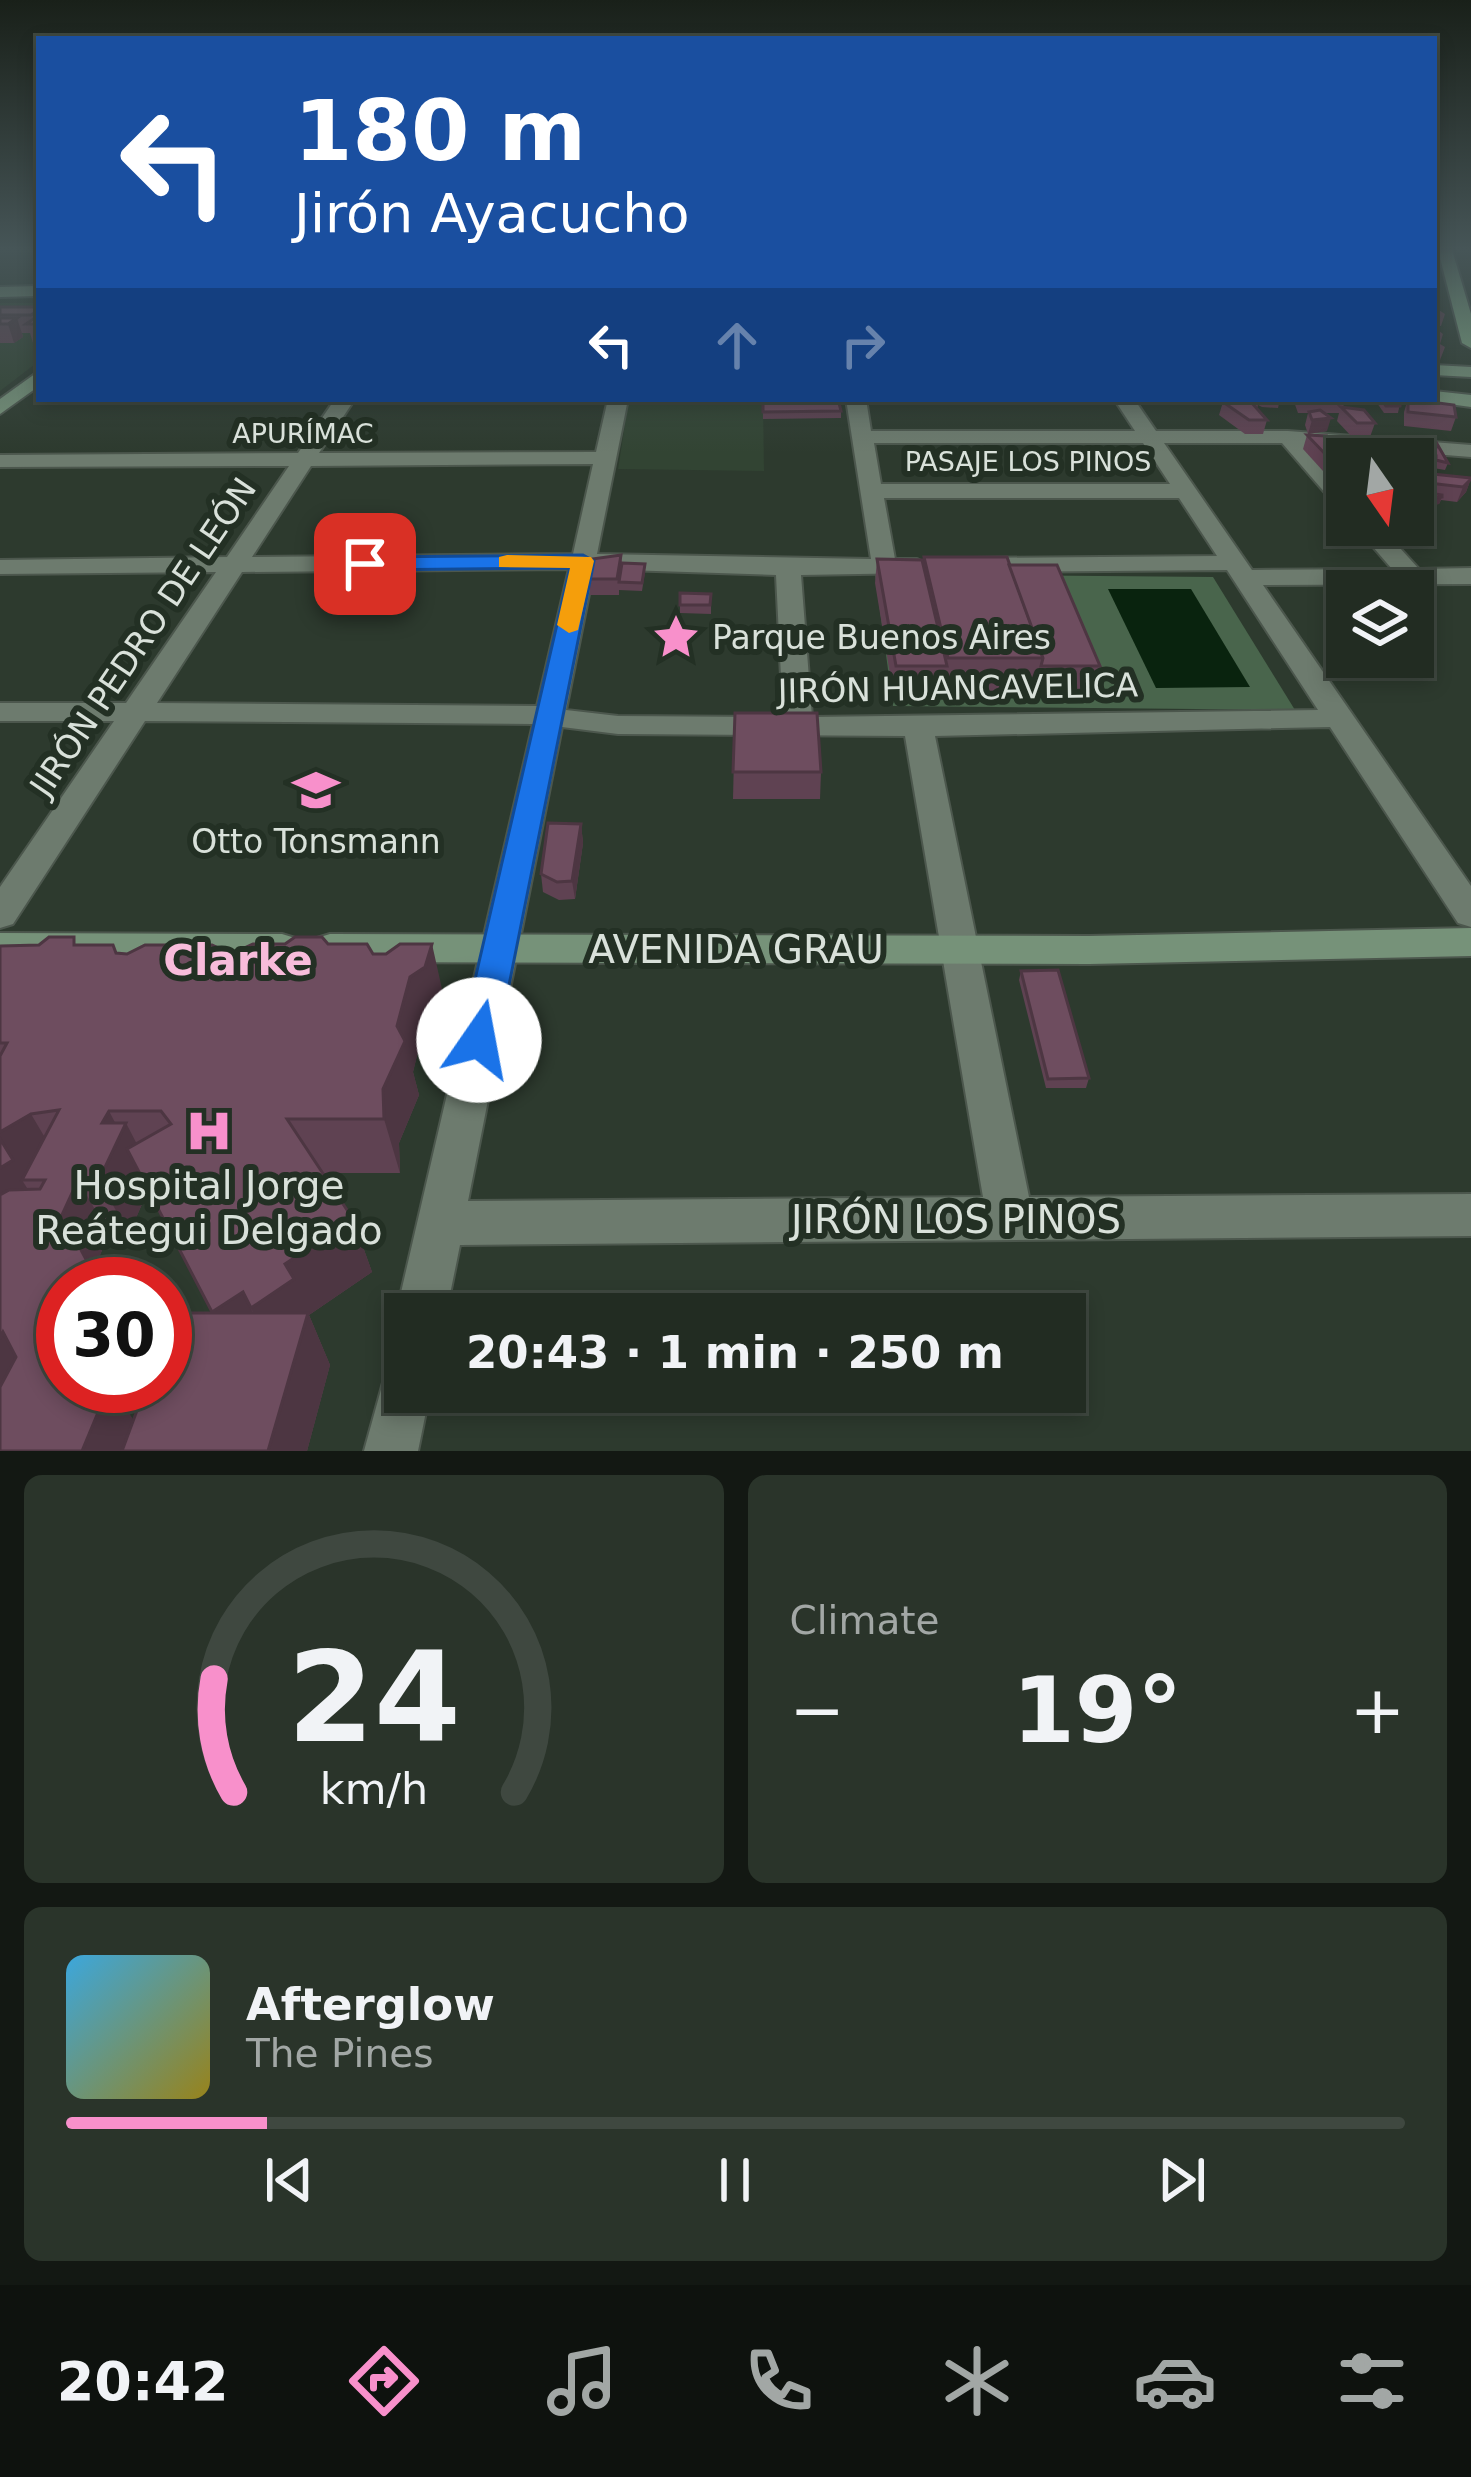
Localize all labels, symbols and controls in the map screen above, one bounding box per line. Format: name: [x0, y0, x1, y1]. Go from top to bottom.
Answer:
text: 180 m: [294, 82, 586, 180]
icon: left: [96, 84, 252, 240]
text: Jirón Ayacucho: [294, 182, 690, 245]
icon: left: [578, 312, 644, 378]
icon: ahead: [704, 312, 770, 378]
icon: right: [830, 312, 896, 378]
street label: APURÍMAC: [232, 418, 374, 449]
north arrow: [1326, 438, 1434, 546]
map controls: [1326, 438, 1434, 678]
street label: PASAJE LOS PINOS: [905, 446, 1151, 477]
street label: JIRÓN PEDRO DE LEÓN: [20, 470, 264, 805]
pin: [314, 513, 416, 615]
icon: arrive: [332, 531, 398, 597]
button: layers: [1326, 570, 1434, 678]
place icon: Parque Buenos Aires: [651, 612, 701, 662]
place label: Parque Buenos Aires: [712, 618, 1051, 657]
street label: JIRÓN HUANCAVELICA: [775, 664, 1139, 711]
school or university icon: Otto Tonsmann: [291, 765, 341, 815]
place label: Otto Tonsmann: [191, 822, 441, 861]
street label: AVENIDA GRAU: [588, 927, 884, 972]
district label: Clarke: [163, 936, 313, 985]
position arrow: [416, 977, 542, 1103]
hospital icon: Hospital Jorge Reátegui Delgado: [184, 1106, 234, 1156]
place label: Hospital Jorge Reátegui Delgado: [35, 1163, 383, 1253]
street label: JIRÓN LOS PINOS: [788, 1196, 1121, 1242]
speed limit sign: 30: [36, 1257, 192, 1413]
text: 20:43 · 1 min · 250 m: [466, 1326, 1004, 1379]
text: Climate: [790, 1598, 940, 1643]
text: 24: [287, 1625, 461, 1770]
text: 19°: [1012, 1658, 1182, 1763]
text: −: [790, 1672, 845, 1749]
text: +: [1350, 1672, 1405, 1749]
text: km/h: [320, 1764, 428, 1814]
text: Afterglow: [246, 1978, 495, 2031]
text: The Pines: [246, 2031, 433, 2076]
icon: previous: [256, 2147, 322, 2213]
icon: pause: [702, 2147, 768, 2213]
icon: next: [1149, 2147, 1215, 2213]
icon: directions: [342, 2339, 426, 2423]
icon: music: [540, 2339, 624, 2423]
icon: phone: [737, 2339, 821, 2423]
icon: climate: [935, 2339, 1019, 2423]
icon: car: [1133, 2339, 1217, 2423]
icon: filters: [1330, 2339, 1414, 2423]
text: 20:42: [57, 2350, 229, 2413]

